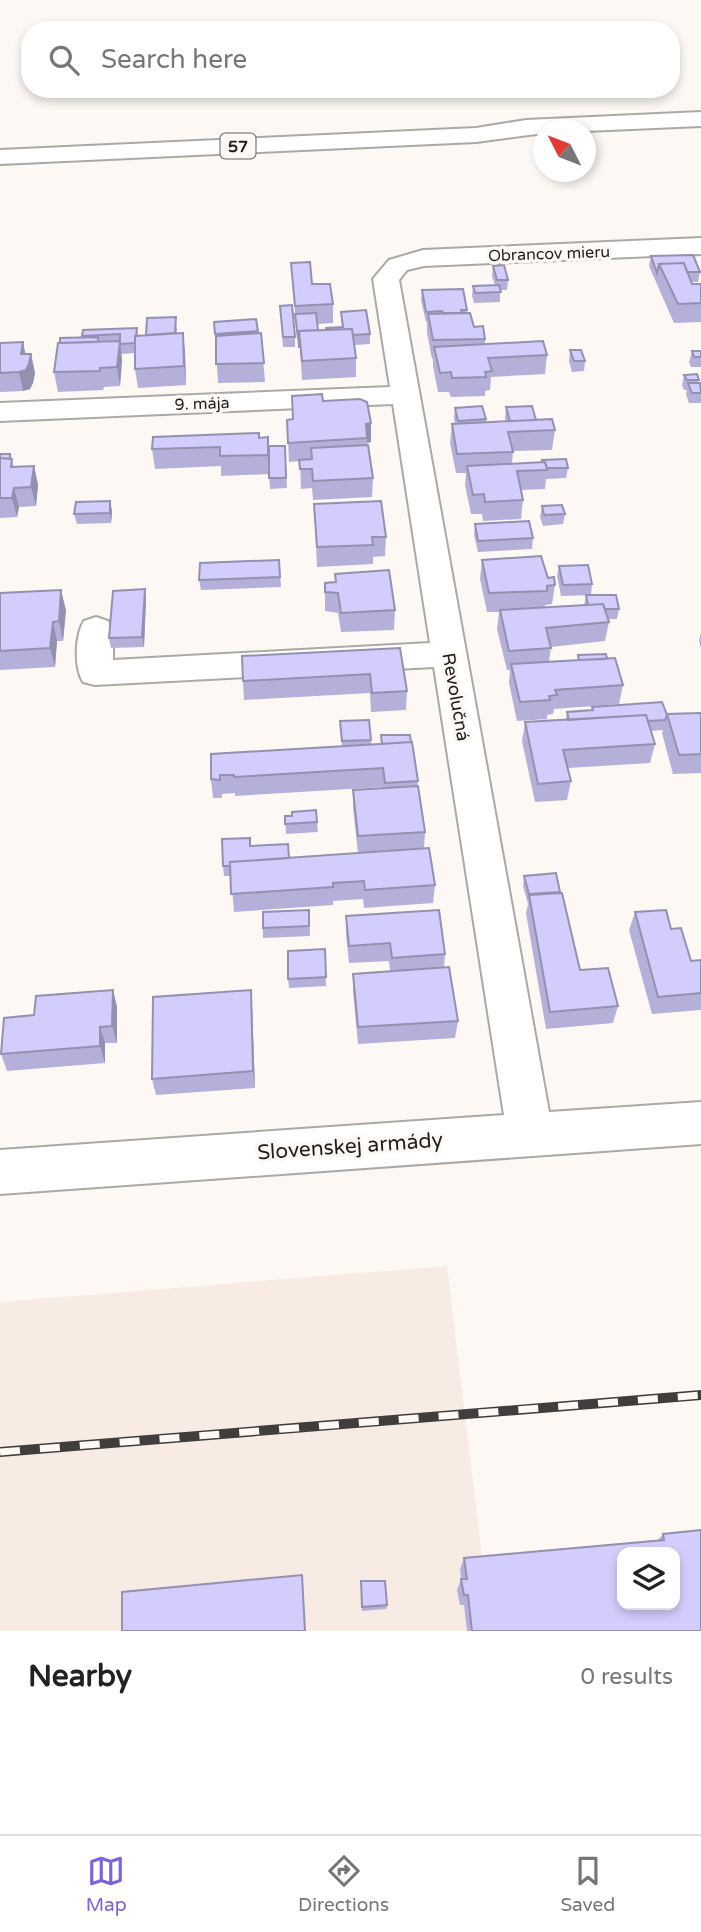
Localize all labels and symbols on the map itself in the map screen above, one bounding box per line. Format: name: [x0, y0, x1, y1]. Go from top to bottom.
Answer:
north arrow: [533, 119, 596, 182]
road number: 57: [220, 134, 256, 158]
street label: Obrancov mieru: [488, 242, 610, 266]
street label: 9. mája: [174, 393, 230, 415]
street label: Revolučná: [437, 651, 475, 743]
street label: Slovenskej armády: [257, 1128, 444, 1165]

